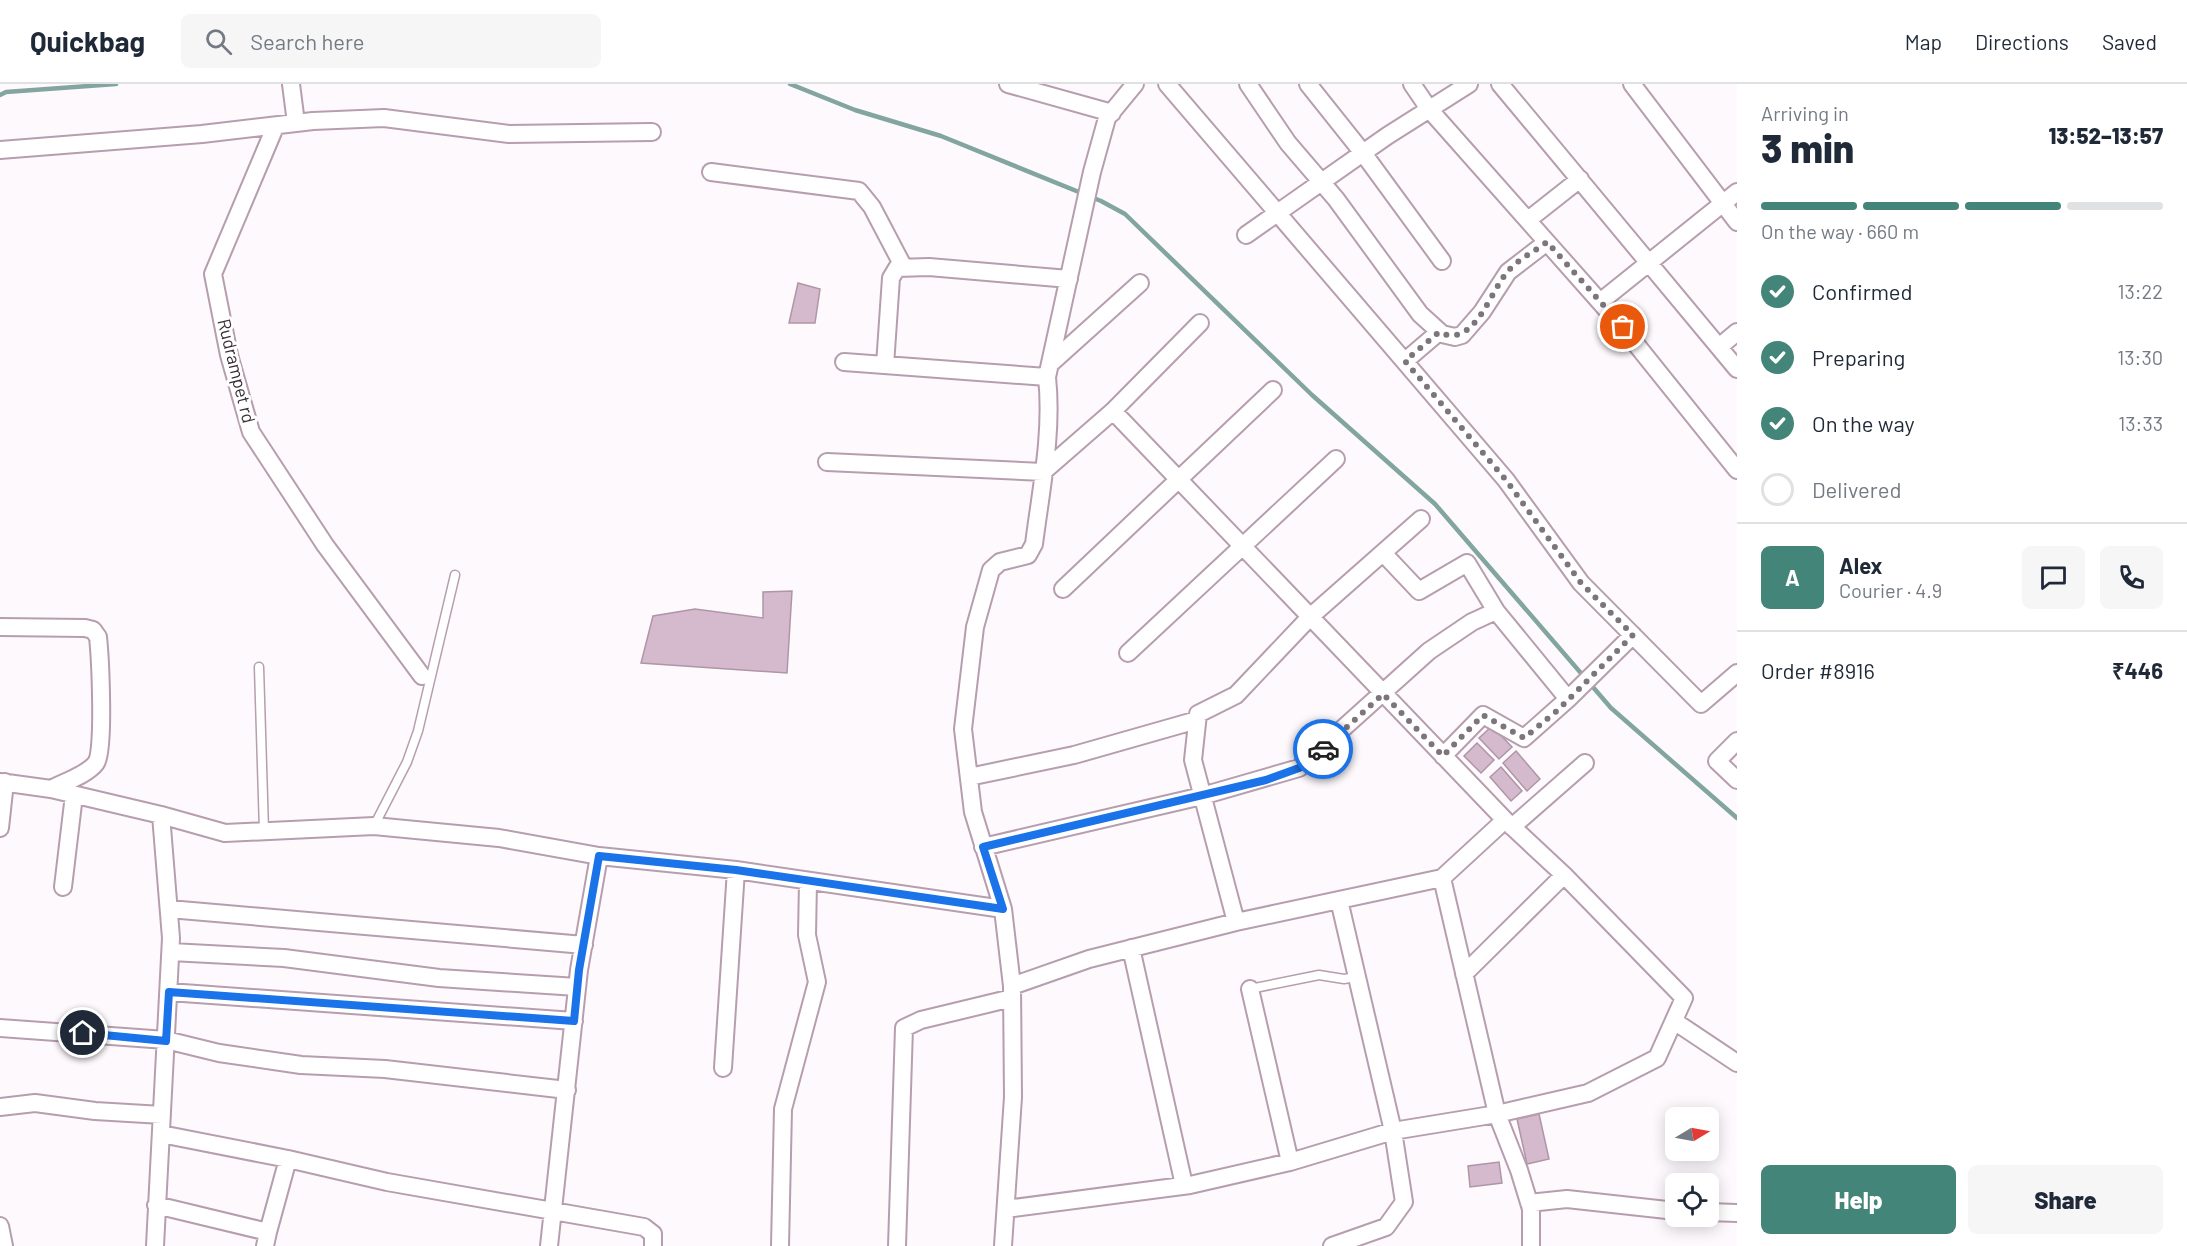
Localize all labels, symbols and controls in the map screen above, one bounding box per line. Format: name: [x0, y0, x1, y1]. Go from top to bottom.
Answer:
search box: [181, 14, 601, 68]
text: Quickbag: [30, 24, 145, 58]
icon: search: [202, 25, 235, 58]
text: Search here: [250, 28, 365, 54]
text: Map: [1905, 29, 1942, 54]
text: Directions: [1975, 29, 2069, 54]
text: Saved: [2102, 29, 2157, 54]
text: Arriving in: [1761, 101, 1849, 125]
text: 13:52–13:57: [2049, 122, 2163, 148]
text: 3 min: [1761, 124, 1854, 171]
text: On the way · 660 m: [1761, 219, 1919, 243]
icon: check: [1761, 275, 1794, 308]
text: Confirmed: [1812, 278, 1912, 304]
text: 13:22: [2117, 279, 2163, 303]
pin: [1597, 301, 1648, 352]
icon: bag: [1606, 310, 1639, 343]
street label: Rudrampet rd: [213, 316, 261, 425]
icon: check: [1761, 341, 1794, 374]
text: Preparing: [1812, 344, 1905, 370]
text: 13:30: [2117, 345, 2163, 369]
icon: check: [1761, 407, 1794, 440]
text: On the way: [1812, 410, 1915, 436]
text: 13:33: [2118, 411, 2163, 435]
text: Delivered: [1812, 476, 1901, 502]
button: chat: [2022, 546, 2085, 609]
button: phone: [2100, 546, 2163, 609]
text: Alex: [1839, 552, 1882, 578]
text: A: [1785, 564, 1800, 590]
text: Courier · 4.9: [1839, 578, 1942, 602]
text: Order #8916: [1761, 657, 1875, 683]
text: ₹446: [2112, 657, 2163, 683]
courier: [1293, 719, 1353, 779]
icon: car: [1307, 733, 1340, 766]
pin: [57, 1007, 108, 1058]
icon: home: [66, 1016, 99, 1049]
north arrow: [1665, 1107, 1719, 1161]
map controls: [1665, 1107, 1719, 1227]
button: Help: [1761, 1165, 1956, 1234]
button: Share: [1968, 1165, 2163, 1234]
button: locate: [1665, 1173, 1719, 1227]

